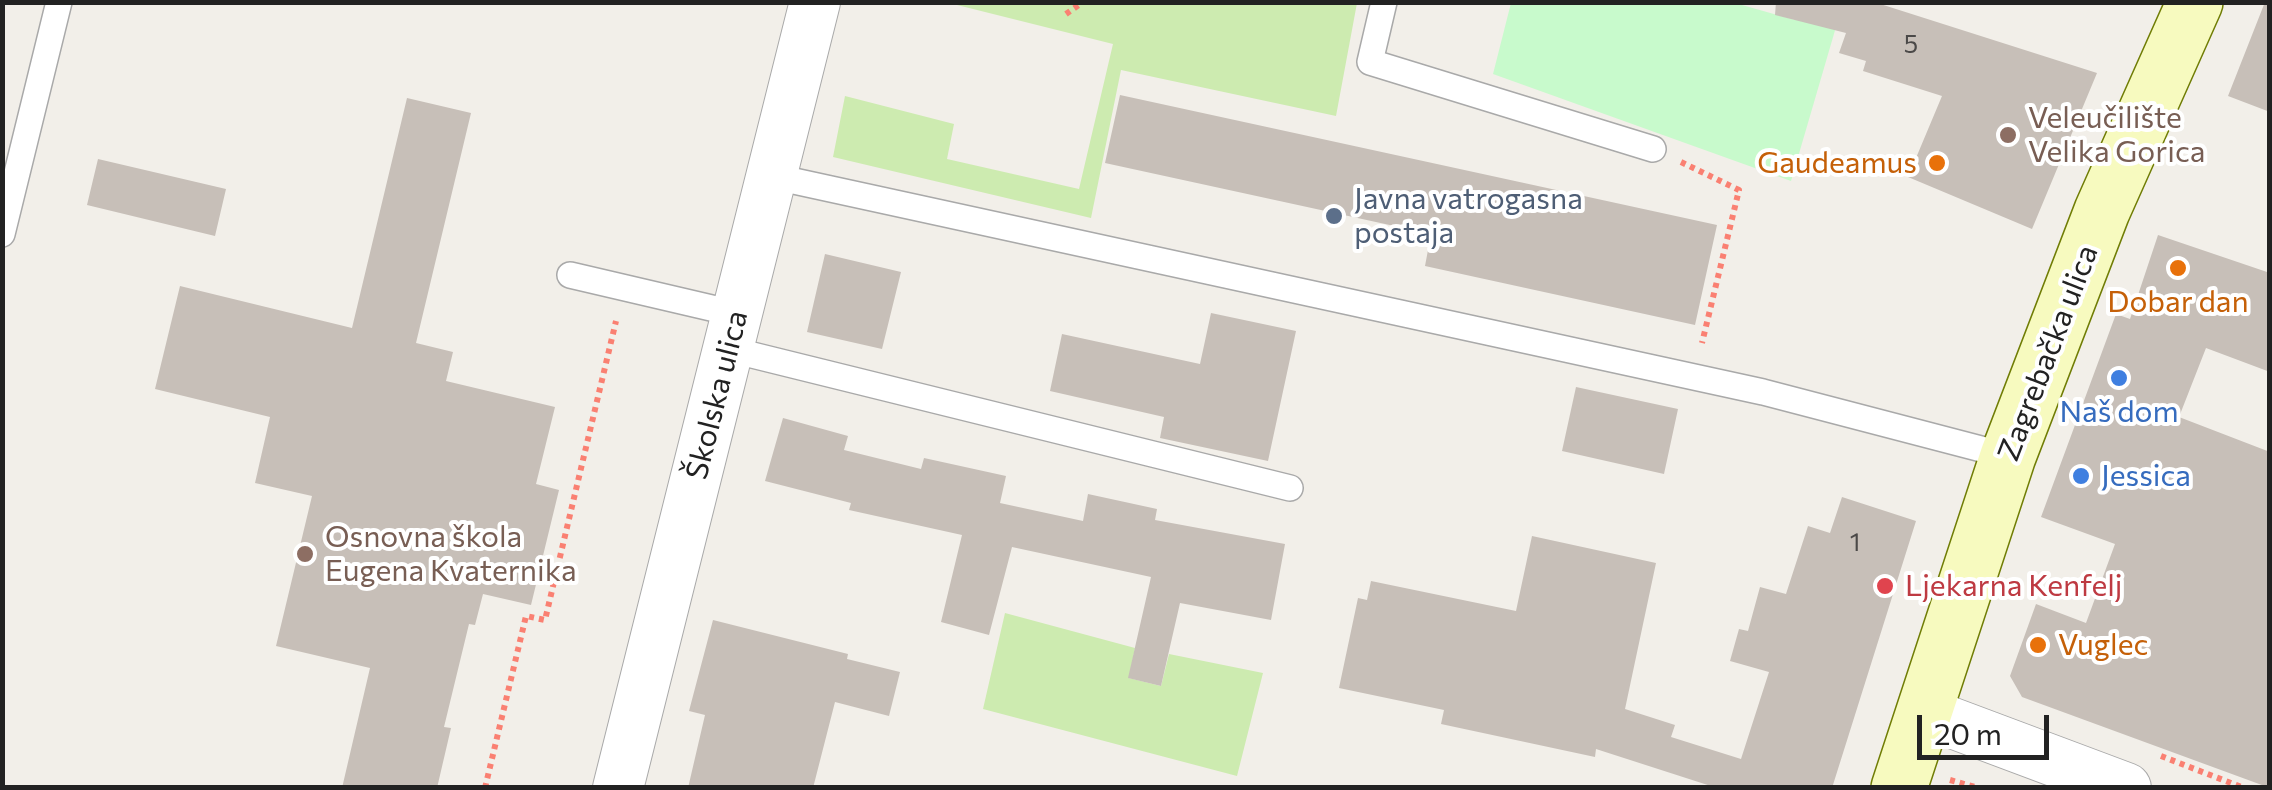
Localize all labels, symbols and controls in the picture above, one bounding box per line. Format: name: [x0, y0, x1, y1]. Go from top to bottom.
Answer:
house number: 5: [1904, 30, 1918, 60]
place label: Veleučilište Velika Gorica: [2028, 100, 2205, 170]
marker: Veleučilište Velika Gorica: [1997, 124, 2019, 146]
place label: Gaudeamus: [1757, 145, 1917, 181]
marker: Gaudeamus: [1926, 152, 1948, 174]
place label: Javna vatrogasna postaja: [1354, 181, 1583, 252]
marker: Javna vatrogasna postaja: [1323, 205, 1345, 227]
street label: Zagrebačka ulica: [1990, 240, 2106, 466]
marker: Dobar dan: [2167, 257, 2189, 279]
place label: Dobar dan: [2107, 284, 2249, 320]
street label: Školska ulica: [679, 307, 755, 483]
marker: Naš dom: [2108, 367, 2130, 389]
place label: Naš dom: [2059, 394, 2179, 430]
place label: Jessica: [2101, 458, 2191, 494]
marker: Jessica: [2070, 465, 2092, 487]
place label: Osnovna škola Eugena Kvaternika: [325, 519, 577, 590]
house number: 1: [1850, 528, 1860, 558]
marker: Osnovna škola Eugena Kvaternika: [294, 543, 316, 565]
place label: Ljekarna Kenfelj: [1905, 568, 2122, 604]
marker: Ljekarna Kenfelj: [1874, 575, 1896, 597]
place label: Vuglec: [2058, 627, 2148, 663]
marker: Vuglec: [2027, 634, 2049, 656]
scale bar: [1922, 695, 2054, 757]
text: 20 m: [1934, 714, 2002, 751]

